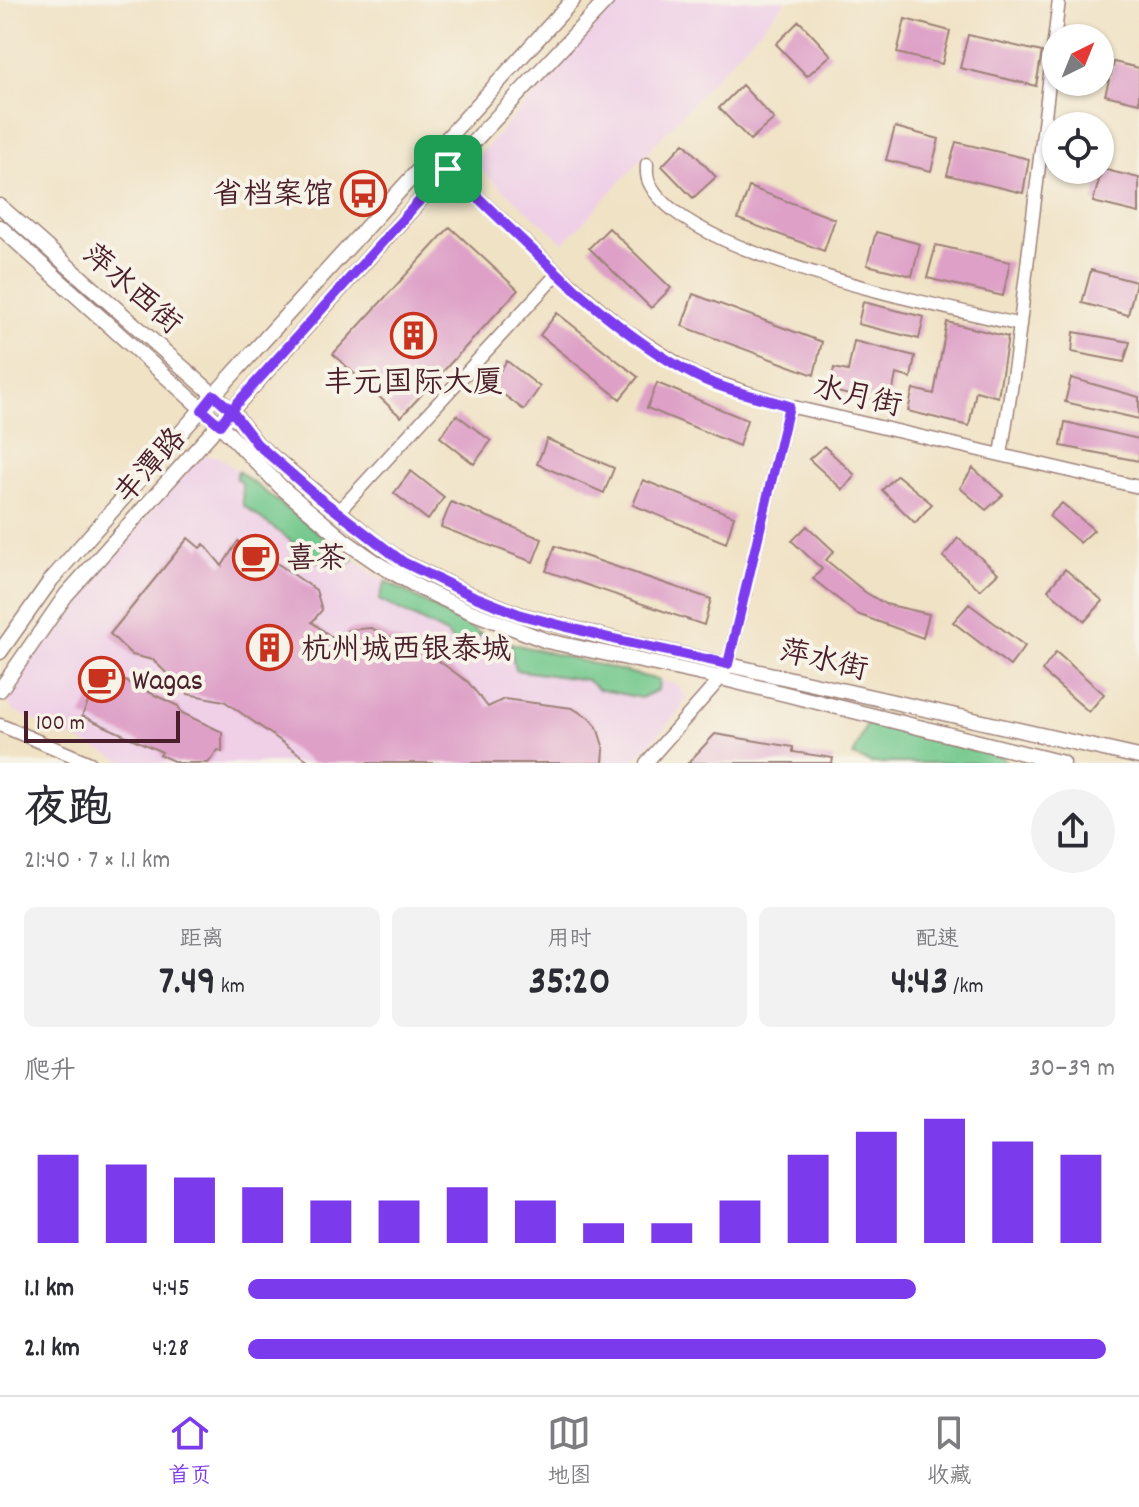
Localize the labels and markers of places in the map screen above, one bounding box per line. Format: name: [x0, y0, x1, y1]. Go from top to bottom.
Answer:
pin: [414, 135, 482, 203]
bus stop icon: 省档案馆: [340, 169, 388, 217]
place label: 省档案馆: [213, 176, 333, 219]
building icon: 丰元国际大厦: [389, 311, 437, 359]
place label: 丰元国际大厦: [323, 364, 503, 407]
cafe icon: 喜茶: [231, 533, 279, 581]
place label: 喜茶: [286, 540, 346, 583]
building icon: 杭州城西银泰城: [246, 624, 294, 672]
place label: 杭州城西银泰城: [301, 631, 511, 674]
cafe icon: Wagas: [77, 655, 125, 703]
place label: Wagas: [132, 662, 203, 705]

